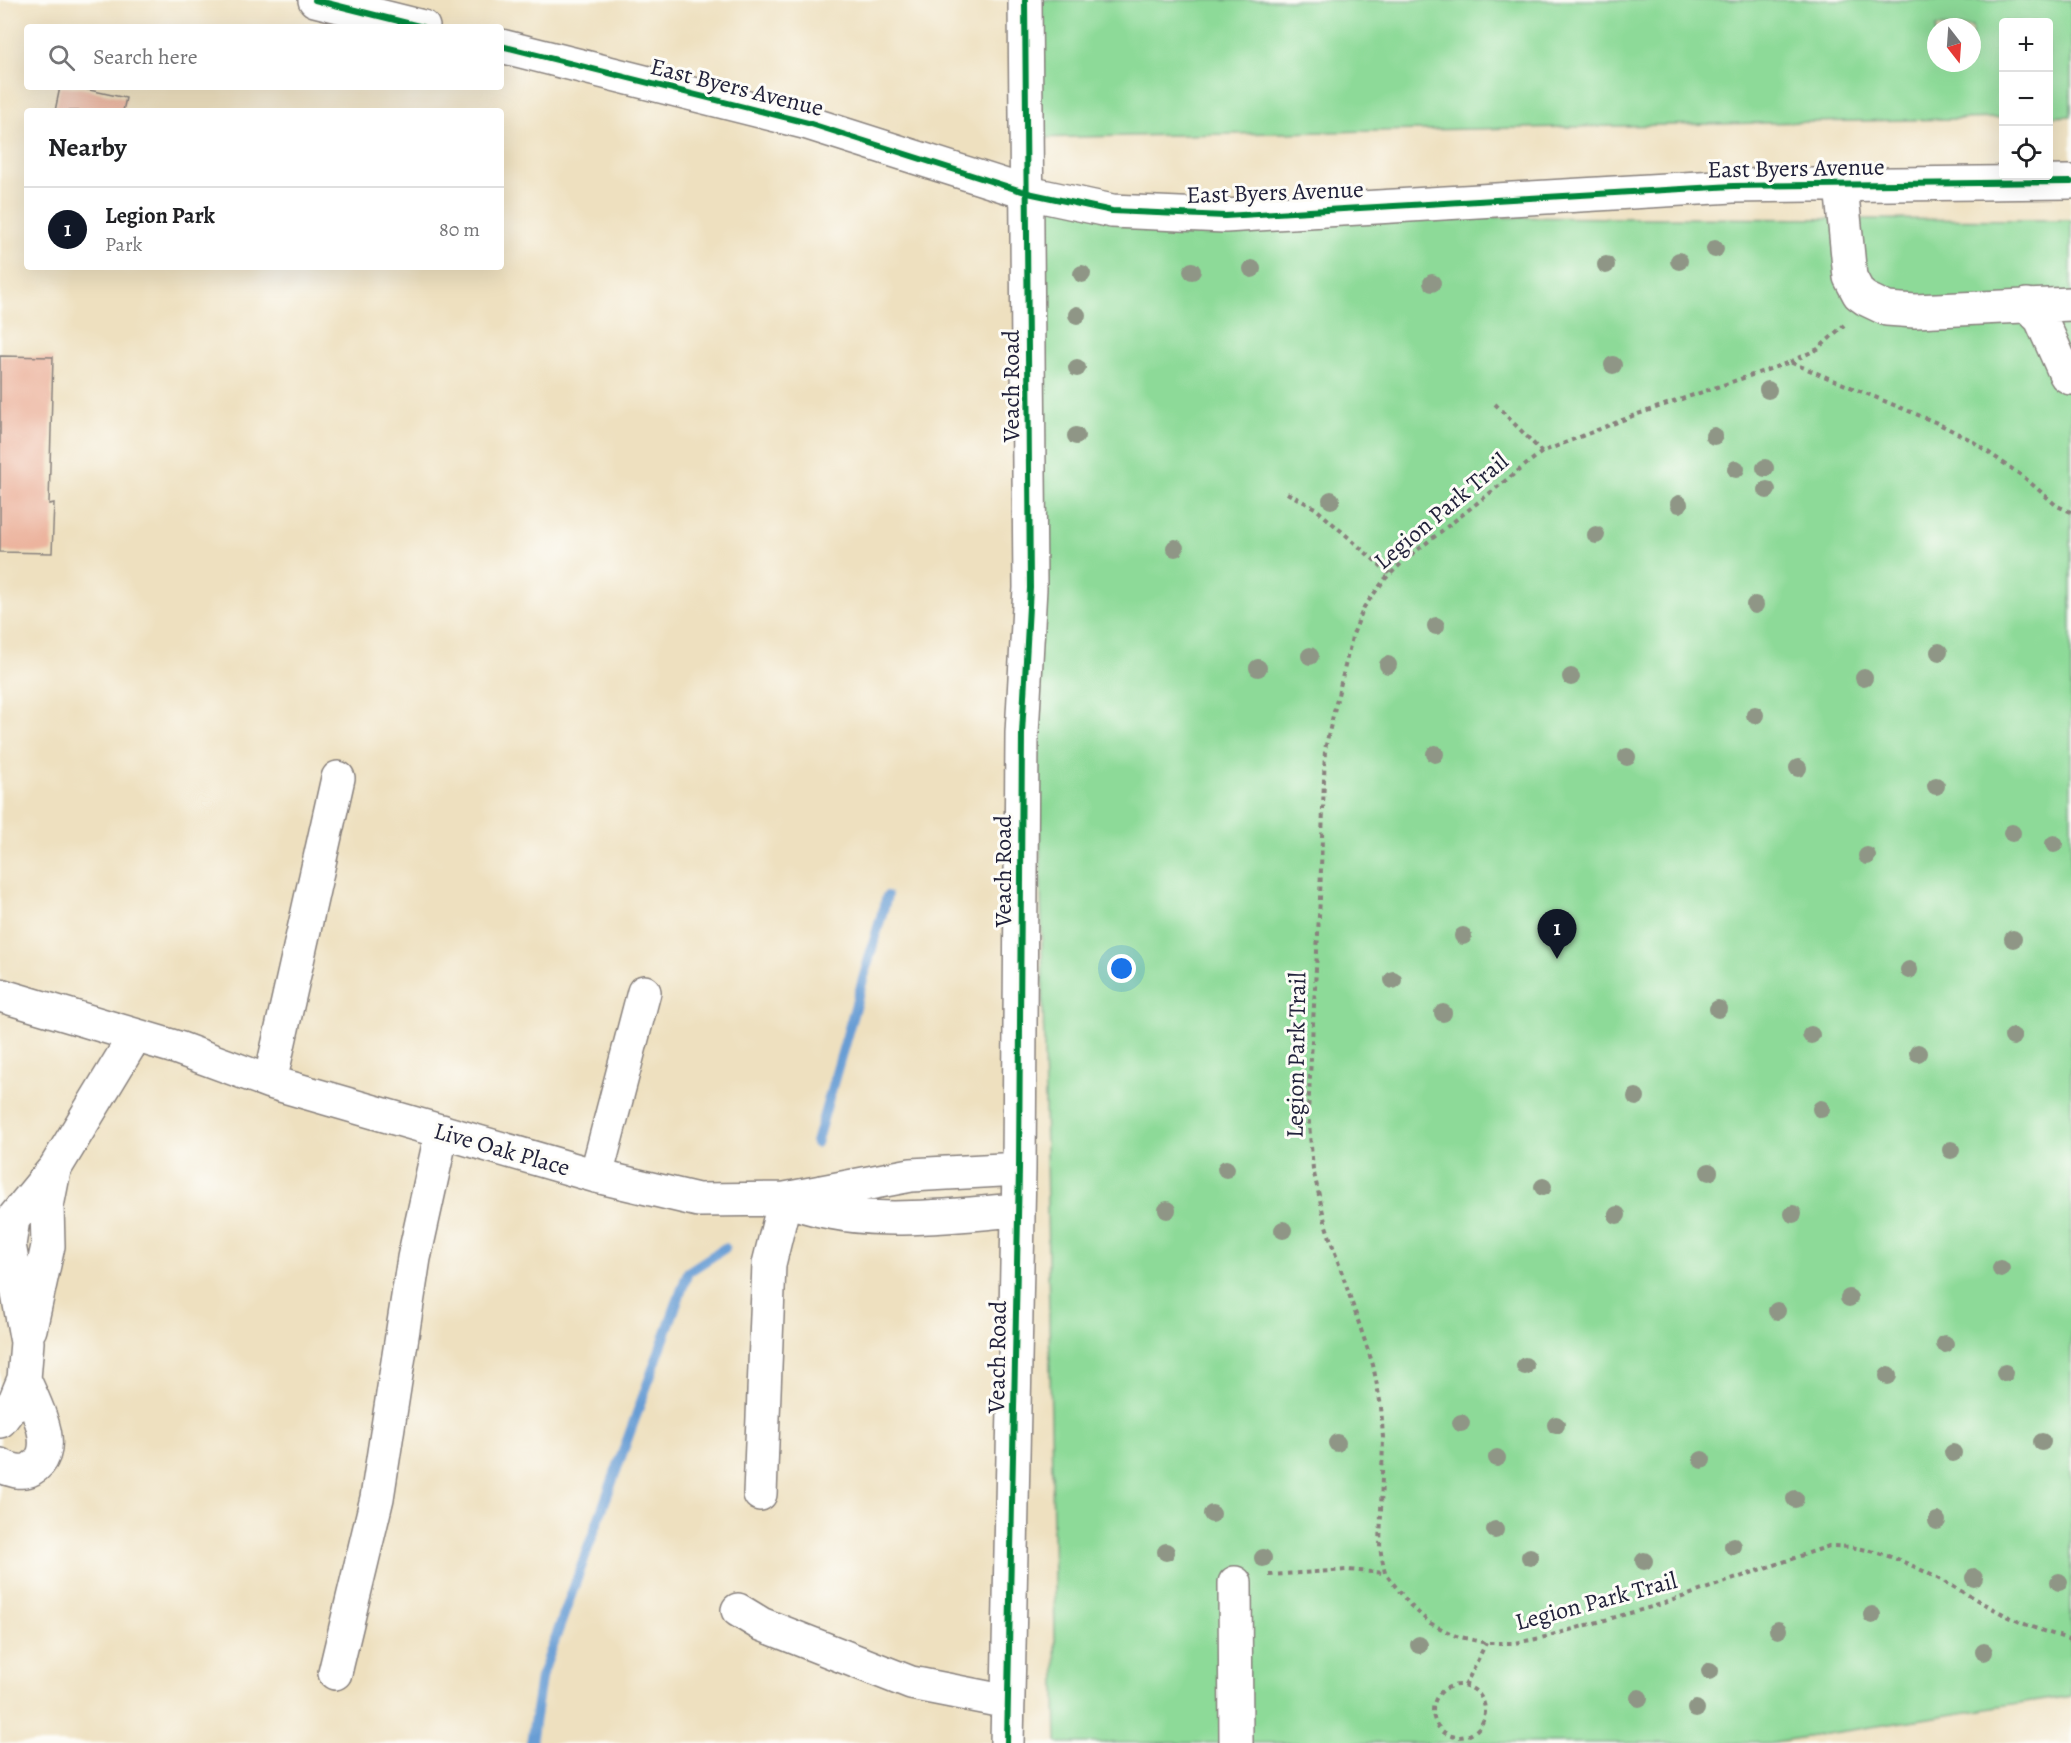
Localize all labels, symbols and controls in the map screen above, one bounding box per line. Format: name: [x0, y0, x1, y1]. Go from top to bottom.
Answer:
north arrow: [1927, 18, 1981, 72]
map controls: [1999, 18, 2053, 180]
button: +: [1999, 18, 2053, 72]
search box: [24, 24, 504, 90]
icon: search: [45, 41, 78, 74]
text: Search here: [93, 42, 198, 72]
street label: East Byers Avenue: [647, 50, 827, 124]
button: −: [1999, 72, 2053, 126]
button: locate: [1999, 126, 2053, 180]
text: Nearby: [48, 130, 127, 165]
street label: East Byers Avenue: [1707, 150, 1885, 186]
street label: East Byers Avenue: [1186, 173, 1364, 211]
text: Legion Park: [105, 201, 215, 231]
text: 1: [64, 216, 71, 243]
text: 80 m: [439, 216, 480, 243]
text: Park: [105, 231, 143, 258]
street label: Veach Road: [995, 330, 1027, 443]
street label: Legion Park Trail: [1367, 445, 1515, 577]
street label: Veach Road: [987, 815, 1019, 928]
pin: 1: [1538, 910, 1576, 959]
your location: [1107, 954, 1136, 983]
street label: Legion Park Trail: [1279, 971, 1313, 1138]
street label: Live Oak Place: [430, 1114, 574, 1184]
street label: Veach Road: [980, 1300, 1014, 1415]
street label: Legion Park Trail: [1512, 1564, 1681, 1638]

